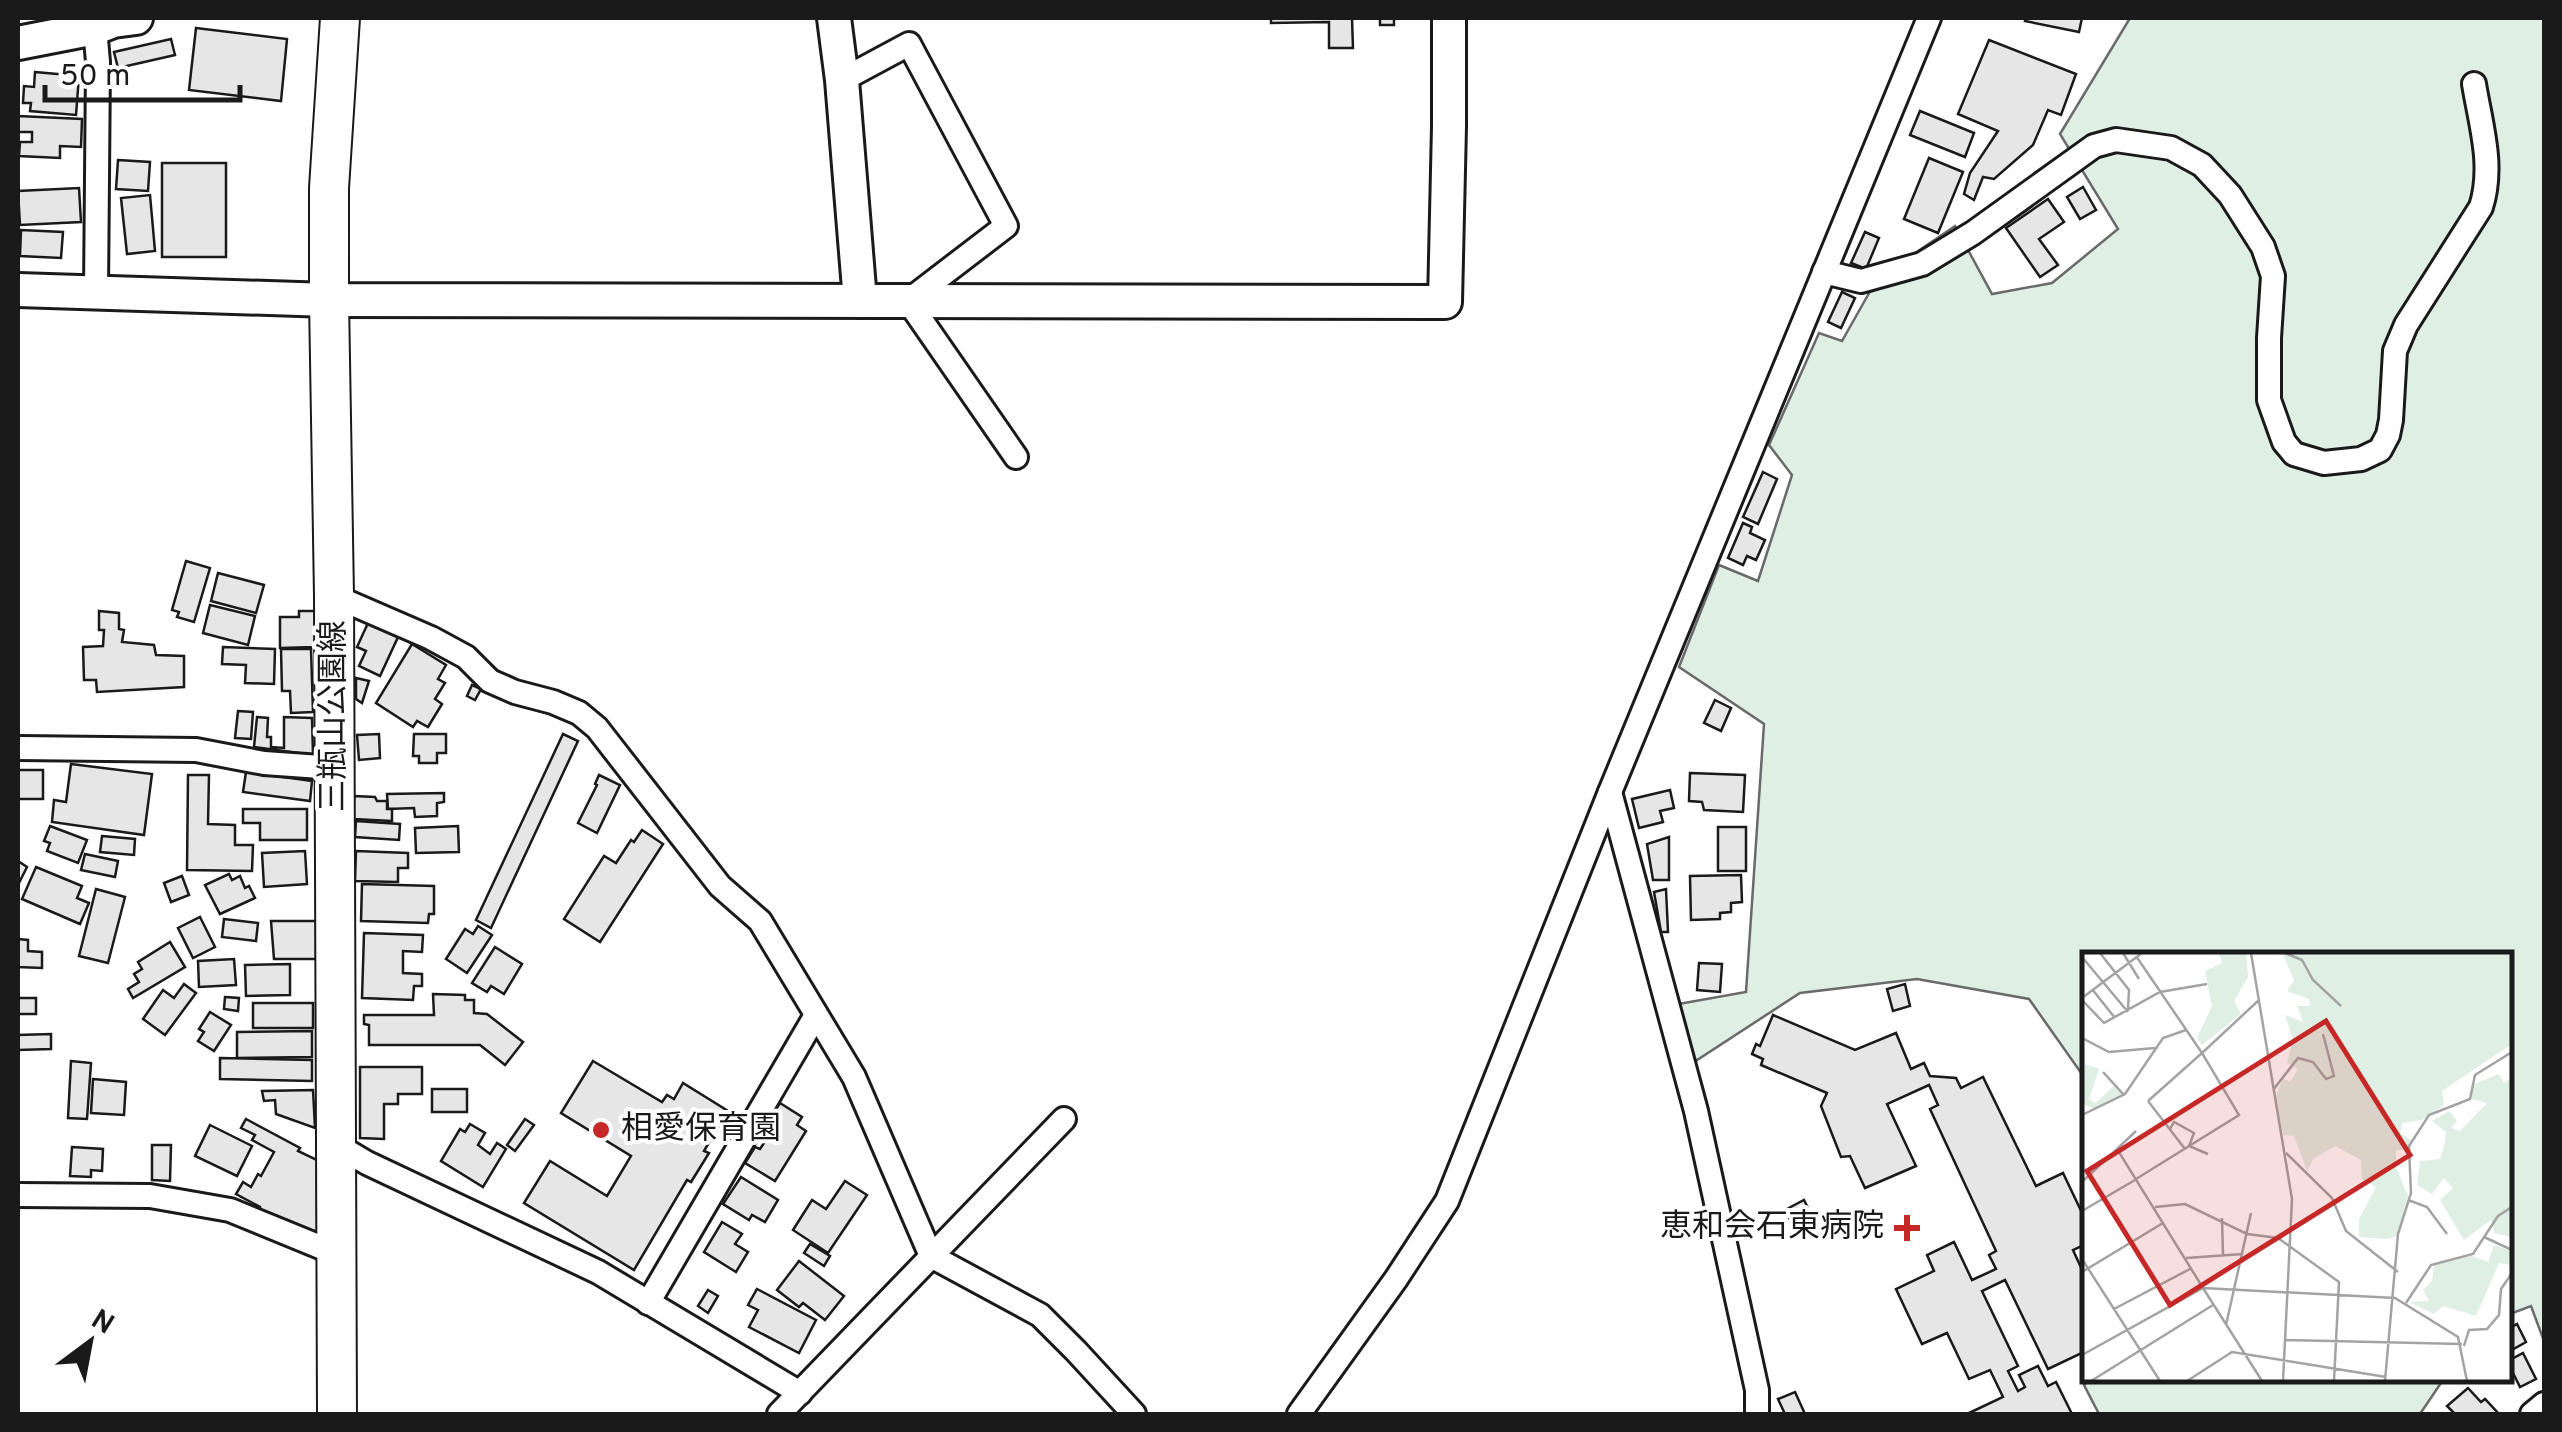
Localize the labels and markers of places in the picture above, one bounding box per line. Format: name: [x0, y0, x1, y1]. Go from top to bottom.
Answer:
place label: 相愛保育園: [621, 1110, 781, 1150]
marker: 相愛保育園: [590, 1119, 612, 1141]
place label: 恵和会石東病院: [1660, 1208, 1884, 1248]
marker: 恵和会石東病院: [1894, 1215, 1920, 1241]

